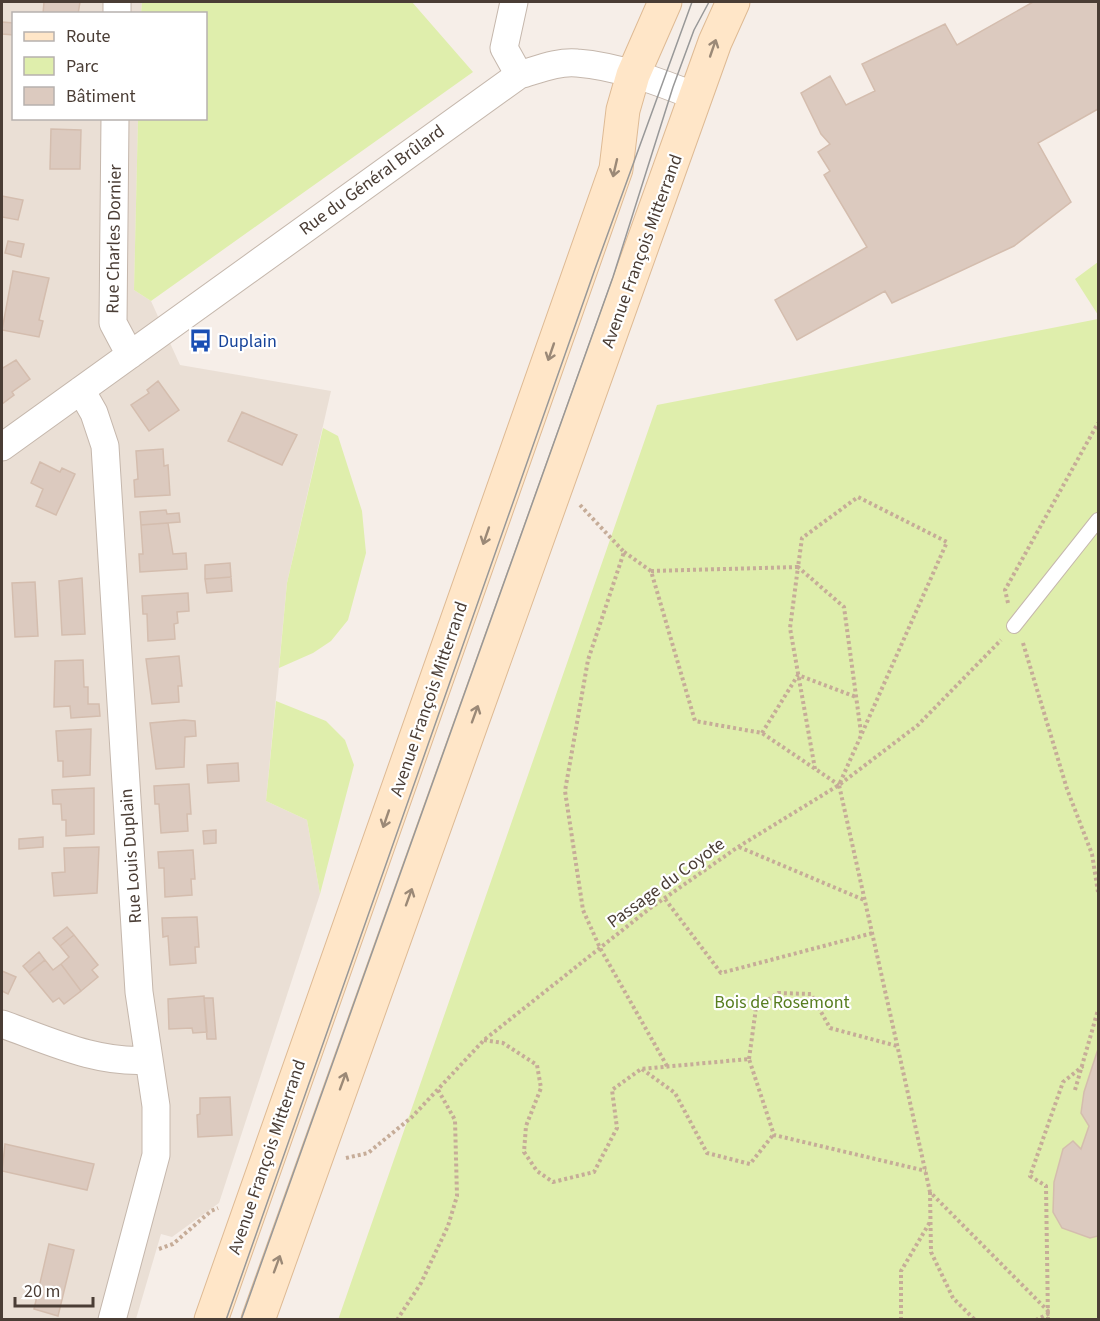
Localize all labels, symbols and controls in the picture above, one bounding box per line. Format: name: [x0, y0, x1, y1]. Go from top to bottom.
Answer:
legend: [12, 12, 207, 120]
text: Route: [66, 24, 110, 49]
one-way arrow: [709, 39, 720, 58]
text: Parc: [66, 54, 99, 79]
text: Bâtiment: [66, 84, 136, 109]
street label: Rue du Général Brûlard: [294, 119, 450, 241]
street label: Avenue François Mitterrand: [595, 151, 689, 351]
one-way arrow: [608, 158, 620, 177]
street label: Rue Charles Dornier: [100, 163, 128, 314]
bus stop icon: Duplain: [187, 328, 213, 354]
place label: Duplain: [218, 329, 277, 354]
one-way arrow: [545, 342, 556, 361]
one-way arrow: [480, 526, 491, 545]
street label: Avenue François Mitterrand: [384, 598, 474, 800]
one-way arrow: [471, 705, 482, 724]
street label: Rue Louis Duplain: [114, 788, 148, 924]
one-way arrow: [380, 809, 391, 828]
street label: Passage du Coyote: [602, 832, 730, 934]
one-way arrow: [405, 889, 416, 907]
park label: Bois de Rosemont: [714, 990, 850, 1015]
street label: Avenue François Mitterrand: [222, 1056, 312, 1258]
one-way arrow: [339, 1072, 350, 1091]
one-way arrow: [273, 1256, 284, 1274]
scale bar: [15, 1270, 93, 1308]
text: 20 m: [24, 1279, 60, 1304]

